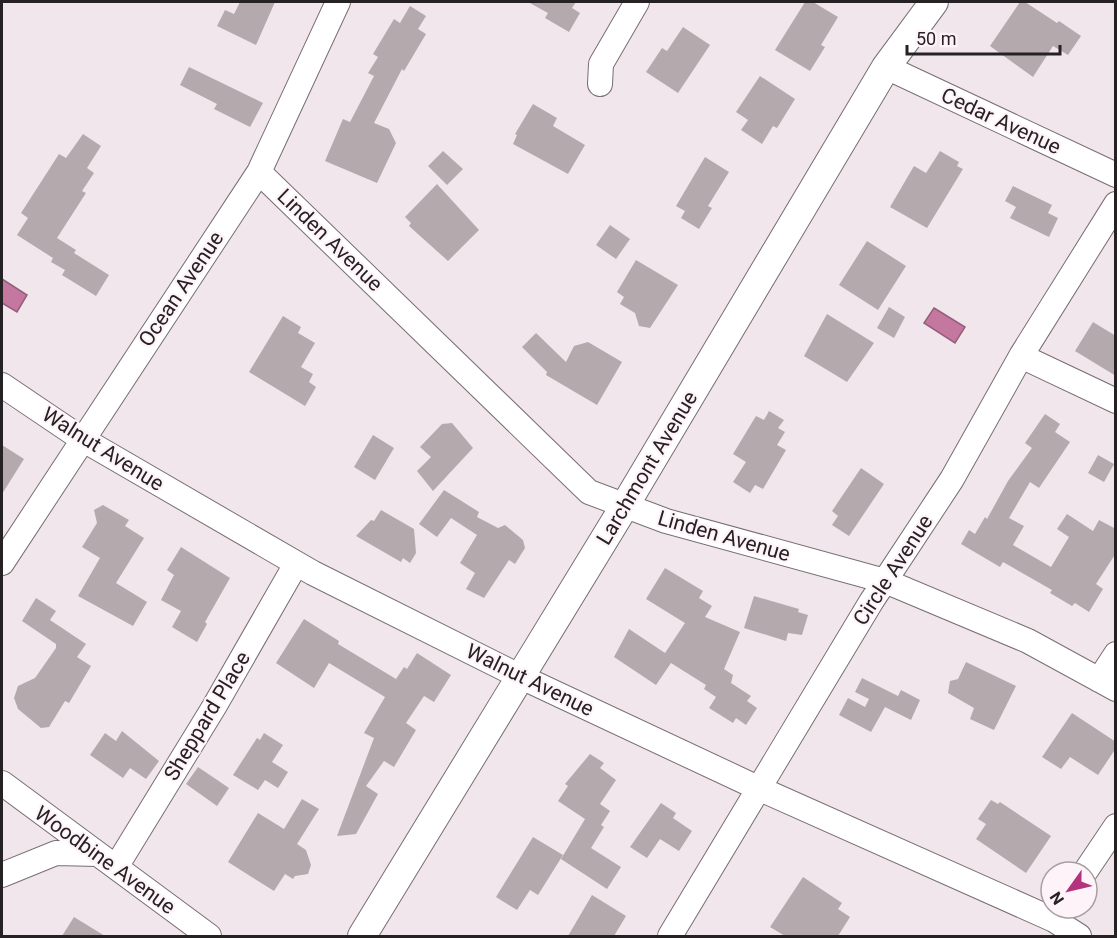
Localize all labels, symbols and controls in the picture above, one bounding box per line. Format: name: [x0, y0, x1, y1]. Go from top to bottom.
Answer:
scale bar: [907, 18, 1060, 56]
text: 50 m: [916, 28, 956, 49]
street label: Cedar Avenue: [937, 83, 1065, 159]
street label: Linden Avenue: [273, 184, 387, 296]
street label: Ocean Avenue: [134, 227, 228, 351]
street label: Larchmont Avenue: [592, 387, 702, 549]
street label: Walnut Avenue: [38, 402, 168, 496]
street label: Linden Avenue: [655, 506, 793, 566]
street label: Circle Avenue: [848, 510, 938, 630]
street label: Walnut Avenue: [462, 639, 598, 721]
street label: Sheppard Place: [159, 647, 255, 785]
street label: Woodbine Avenue: [30, 801, 180, 919]
north arrow: [1039, 860, 1099, 920]
text: N: [1046, 888, 1068, 908]

